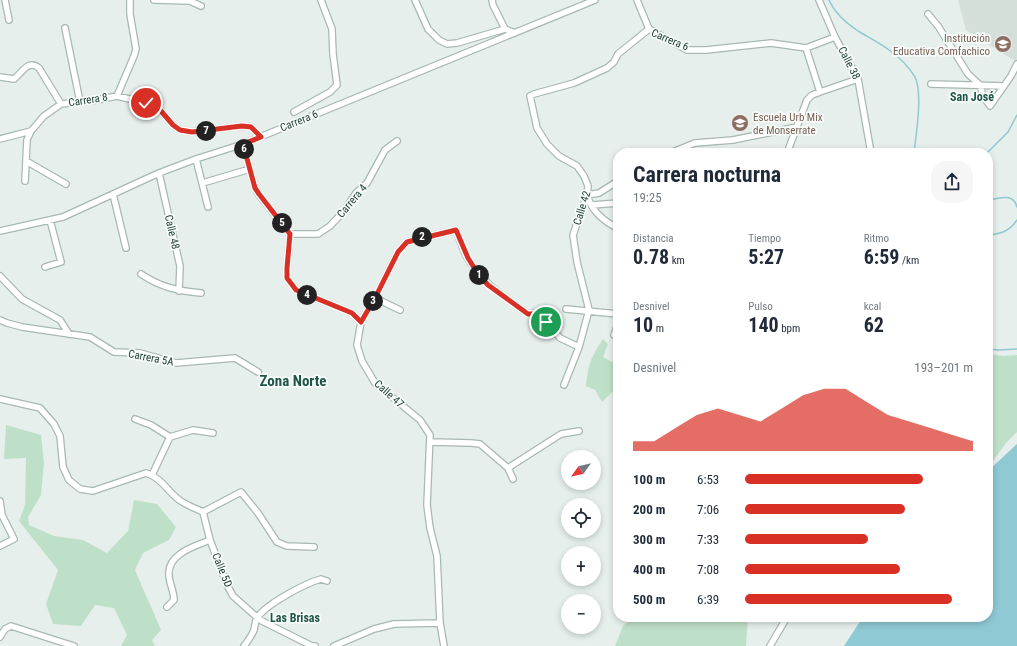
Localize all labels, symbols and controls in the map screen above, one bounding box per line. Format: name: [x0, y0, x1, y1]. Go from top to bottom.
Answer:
street label: Carrera 6: [649, 26, 691, 54]
place label: Institución Educativa Comfachico: [893, 32, 990, 58]
school or university icon: Institución Educativa Comfachico: [993, 34, 1013, 54]
street label: Calle 38: [835, 44, 863, 82]
pin: [129, 86, 163, 120]
street label: Carrera 8: [67, 90, 109, 110]
district label: San José: [950, 90, 994, 104]
icon: check: [135, 92, 157, 114]
street label: Carrera 6: [278, 108, 320, 134]
place label: Escuela Urb Mix de Monserrate: [753, 111, 823, 137]
school or university icon: Escuela Urb Mix de Monserrate: [730, 113, 750, 133]
pin: 7: [196, 121, 216, 141]
text: 7: [203, 124, 209, 137]
pin: 6: [234, 139, 254, 159]
text: 6: [241, 142, 247, 155]
button: share: [931, 161, 973, 203]
text: Carrera nocturna: [633, 162, 781, 187]
street label: Carrera 4: [334, 181, 370, 220]
street label: Calle 42: [571, 189, 593, 227]
text: 19:25: [633, 190, 662, 205]
street label: Calle 48: [162, 213, 182, 251]
pin: 5: [272, 213, 292, 233]
text: 5: [279, 216, 285, 229]
pin: 2: [412, 227, 432, 247]
text: 2: [419, 230, 425, 243]
text: Distancia: [633, 232, 674, 245]
text: Tiempo: [748, 232, 781, 245]
text: Ritmo: [864, 232, 889, 245]
text: 0.78: [633, 245, 669, 269]
text: 5:27: [748, 245, 784, 269]
text: 6:59: [864, 245, 899, 269]
text: km: [669, 254, 685, 267]
text: /km: [899, 254, 919, 267]
pin: 1: [469, 265, 489, 285]
text: 1: [476, 268, 482, 281]
pin: 4: [297, 285, 317, 305]
text: 4: [304, 288, 310, 301]
pin: 3: [363, 291, 383, 311]
text: 3: [370, 294, 376, 307]
text: Desnivel: [633, 300, 670, 313]
text: Pulso: [748, 300, 773, 313]
text: kcal: [864, 300, 881, 313]
pin: [529, 305, 563, 339]
icon: arrive: [535, 311, 557, 333]
text: 10: [633, 313, 653, 337]
text: 140: [748, 313, 779, 337]
text: 62: [864, 313, 884, 337]
text: m: [653, 322, 664, 335]
text: bpm: [779, 322, 800, 335]
street label: Carrera 5A: [127, 347, 175, 369]
text: Desnivel: [633, 360, 676, 375]
text: 193–201 m: [914, 360, 973, 375]
district label: Zona Norte: [260, 372, 326, 390]
street label: Calle 47: [372, 377, 406, 411]
north arrow: [561, 450, 601, 490]
map controls: [561, 450, 601, 634]
text: 100 m: [633, 472, 665, 487]
text: 6:53: [697, 472, 719, 487]
button: locate: [561, 498, 601, 538]
text: 200 m: [633, 502, 665, 517]
text: 7:06: [697, 502, 719, 517]
text: 300 m: [633, 532, 665, 547]
text: 7:33: [697, 532, 719, 547]
button: +: [561, 546, 601, 586]
street label: Calle 5D: [209, 551, 235, 589]
text: 400 m: [633, 562, 665, 577]
text: 7:08: [697, 562, 719, 577]
text: 500 m: [633, 592, 665, 607]
text: 6:39: [697, 592, 719, 607]
button: −: [561, 594, 601, 634]
district label: Las Brisas: [270, 611, 320, 625]

